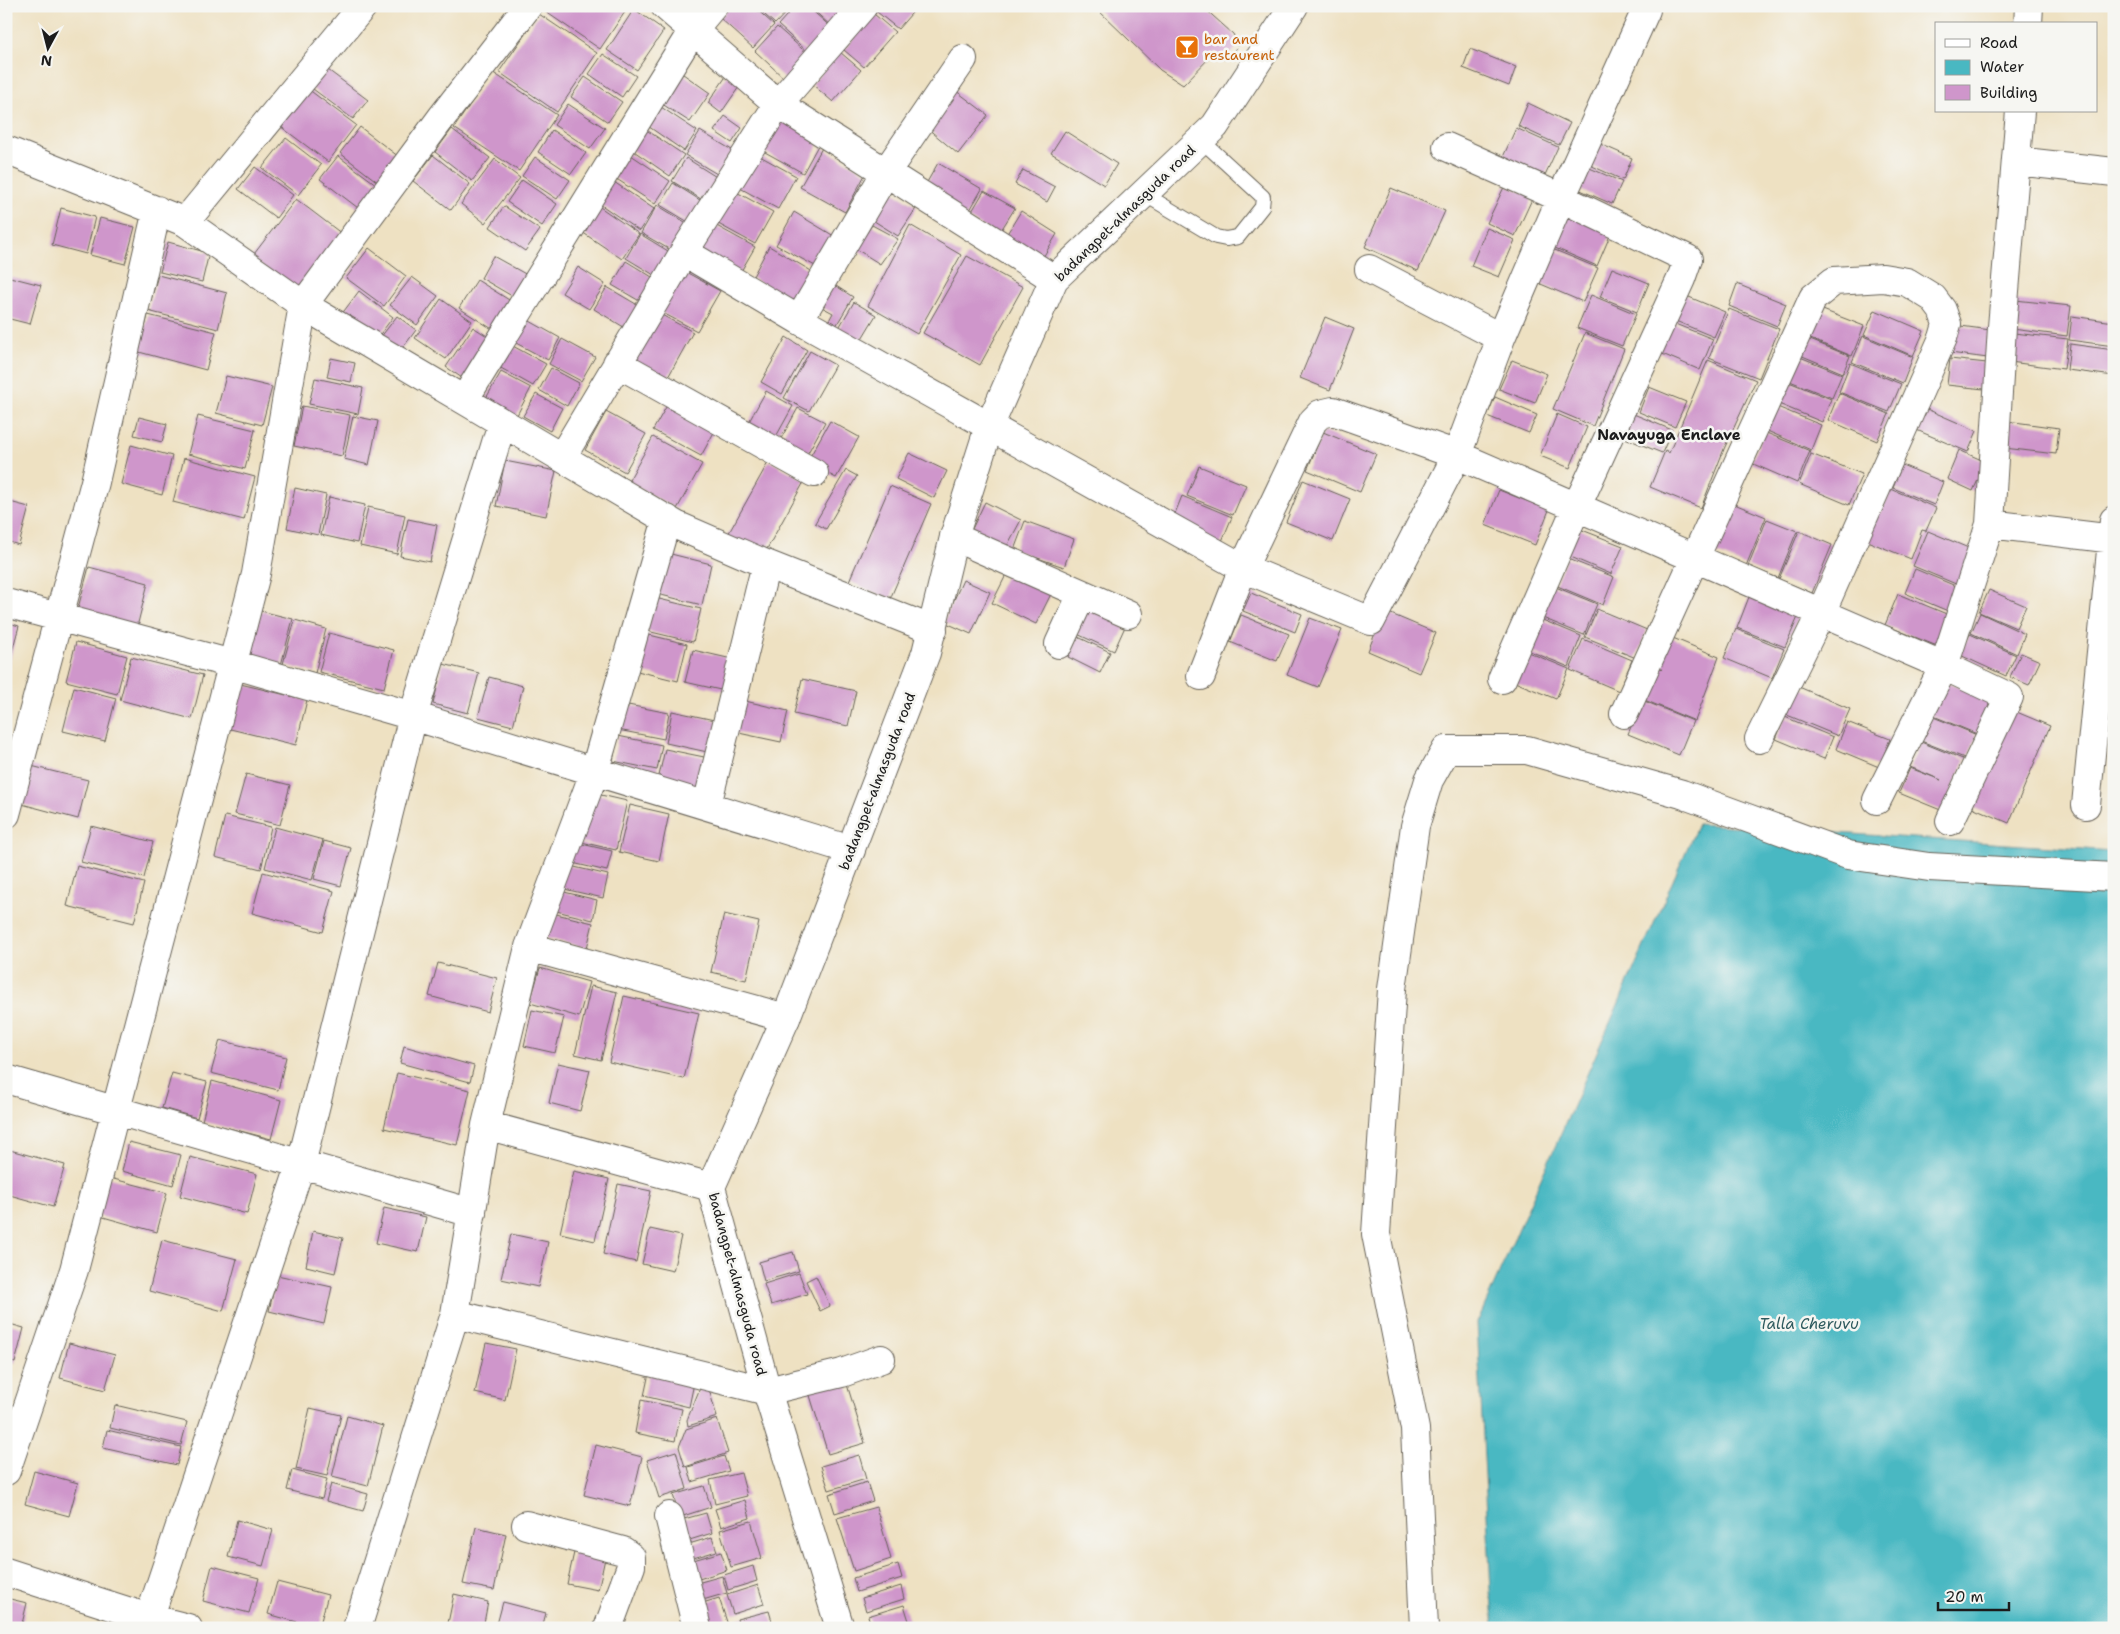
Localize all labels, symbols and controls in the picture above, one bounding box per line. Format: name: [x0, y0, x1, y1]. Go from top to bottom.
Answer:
north arrow: [22, 22, 72, 72]
legend: [1935, 22, 2098, 112]
place label: bar and restaurent: [1204, 30, 1275, 64]
text: Road: [1980, 33, 2018, 53]
bar icon: bar and restaurent: [1174, 34, 1200, 60]
text: N: [40, 51, 53, 71]
text: Water: [1980, 57, 2024, 77]
text: Building: [1980, 83, 2037, 103]
street label: badangpet-almasguda road: [1051, 141, 1199, 285]
district label: Navayuga Enclave: [1597, 425, 1741, 445]
street label: badangpet-almasguda road: [835, 690, 919, 872]
street label: badangpet-almasguda road: [705, 1191, 771, 1378]
water label: Talla Cheruvu: [1759, 1314, 1859, 1334]
scale bar: [1938, 1579, 2009, 1611]
text: 20 m: [1945, 1587, 1984, 1607]

